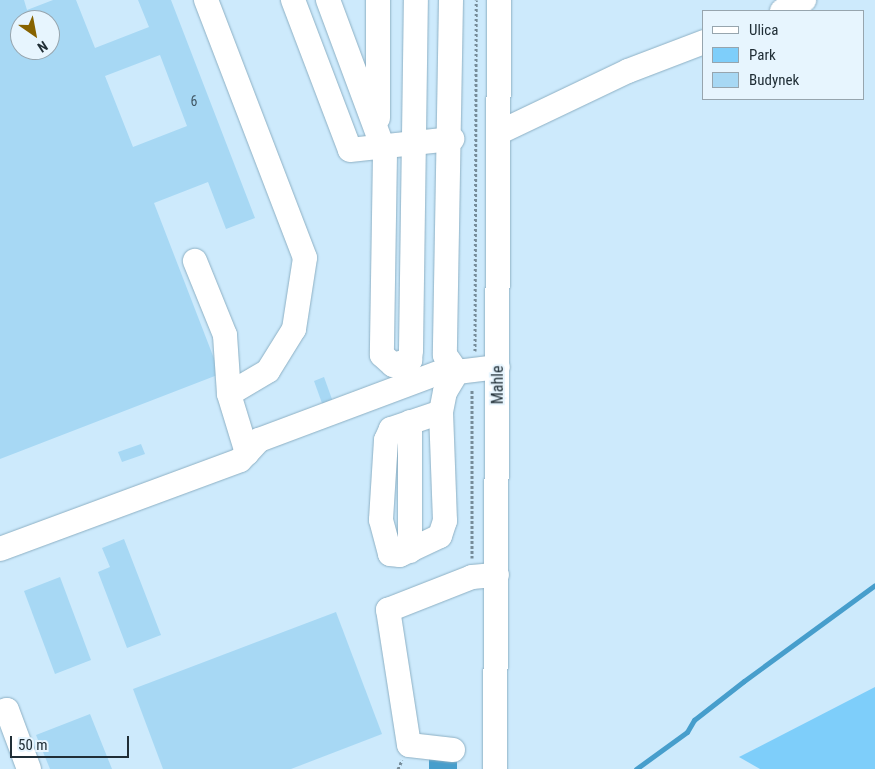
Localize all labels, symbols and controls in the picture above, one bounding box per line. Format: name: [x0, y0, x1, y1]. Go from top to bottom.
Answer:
north arrow: [10, 10, 60, 60]
legend: [702, 10, 865, 100]
text: Ulica: [749, 21, 778, 39]
text: N: [35, 38, 51, 56]
text: Park: [749, 46, 776, 64]
text: Budynek: [749, 71, 799, 89]
house number: 6: [191, 93, 197, 109]
street label: Mahle: [488, 366, 508, 404]
scale bar: [12, 726, 131, 758]
text: 50 m: [18, 736, 48, 754]

